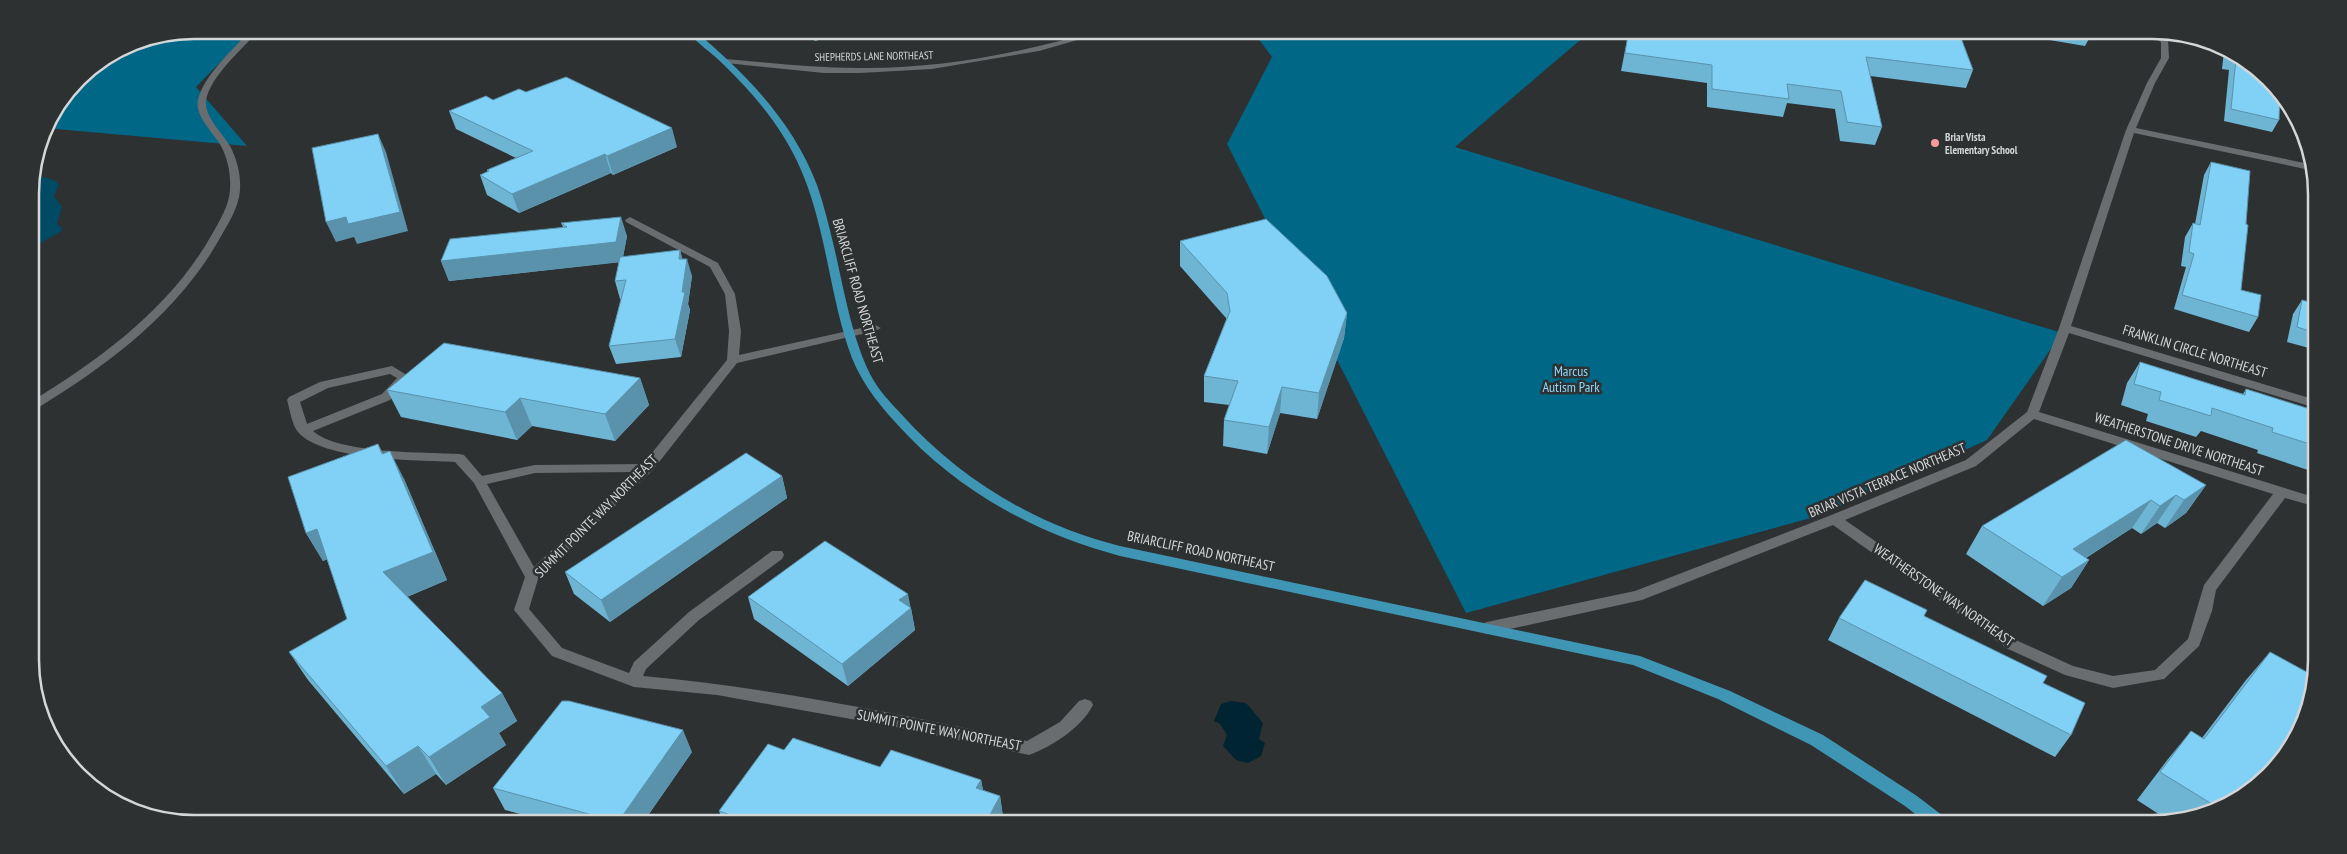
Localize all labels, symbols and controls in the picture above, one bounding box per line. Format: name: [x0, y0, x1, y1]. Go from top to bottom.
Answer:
street label: SHEPHERDS LANE NORTHEAST: [814, 48, 934, 64]
place label: Briar Vista Elementary School: [1945, 130, 2018, 157]
marker: Briar Vista Elementary School: [1929, 137, 1941, 149]
street label: BRIARCLIFF ROAD NORTHEAST: [829, 216, 888, 366]
street label: FRANKLIN CIRCLE NORTHEAST: [2121, 320, 2270, 382]
park label: Marcus Autism Park: [1542, 362, 1600, 396]
street label: WEATHERSTONE DRIVE NORTHEAST: [2092, 408, 2266, 480]
street label: BRIAR VISTA TERRACE NORTHEAST: [1805, 438, 1969, 521]
street label: SUMMIT POINTE WAY NORTHEAST: [531, 450, 662, 581]
street label: BRIARCLIFF ROAD NORTHEAST: [1126, 527, 1277, 576]
street label: WEATHERSTONE WAY NORTHEAST: [1870, 540, 2018, 651]
street label: SUMMIT POINTE WAY NORTHEAST: [855, 705, 1023, 755]

